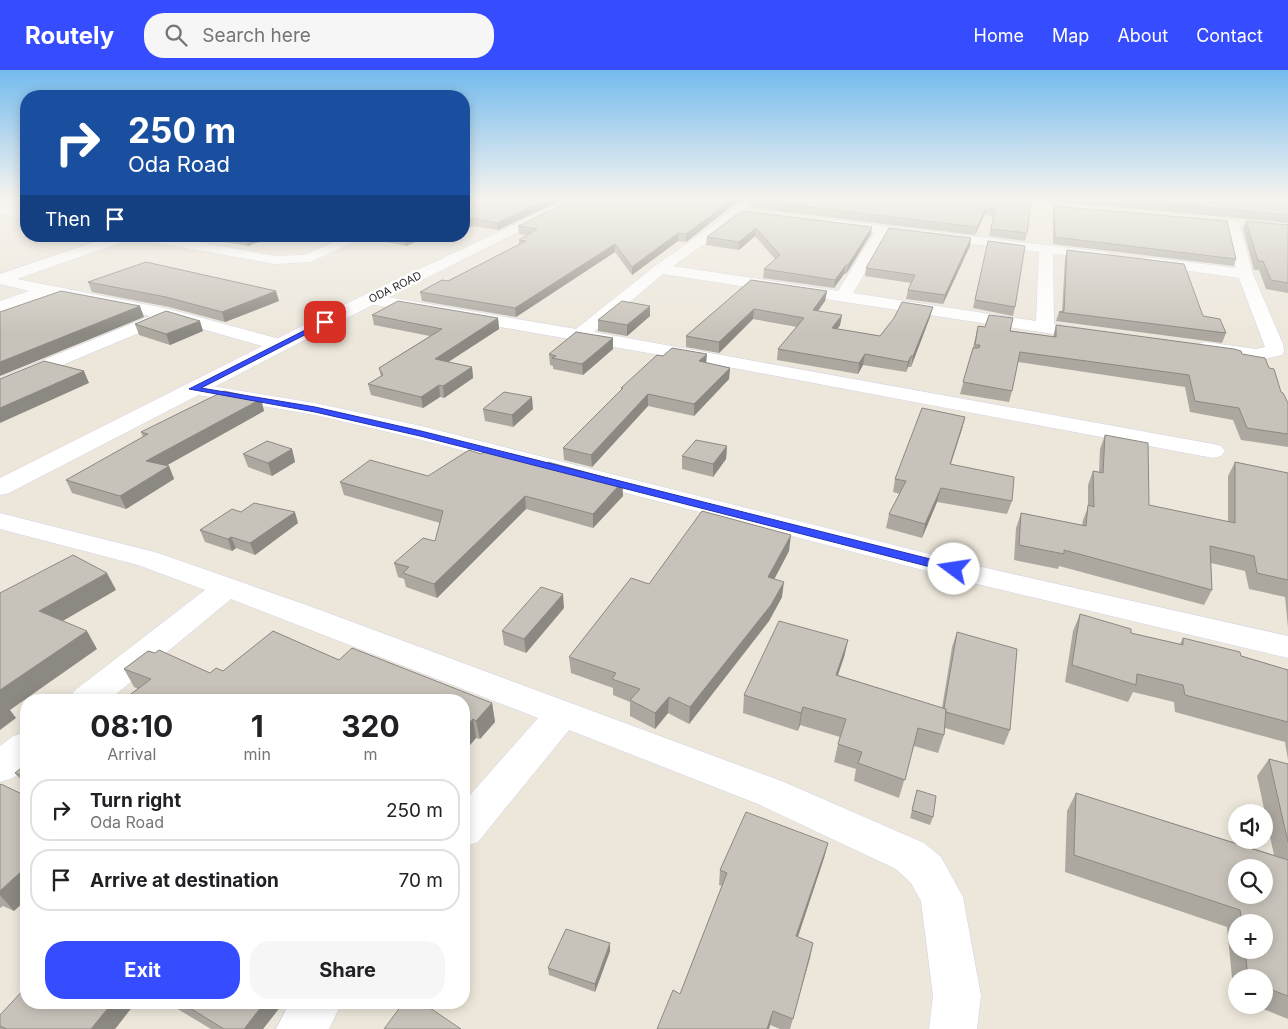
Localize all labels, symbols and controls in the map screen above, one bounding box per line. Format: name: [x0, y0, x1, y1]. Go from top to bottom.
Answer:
search box: [144, 13, 494, 58]
text: Routely: [25, 21, 114, 50]
icon: search: [162, 21, 190, 49]
text: Search here: [202, 24, 311, 47]
text: Home: [974, 25, 1024, 46]
text: Map: [1052, 25, 1089, 46]
text: About: [1117, 25, 1168, 46]
text: Contact: [1196, 25, 1263, 46]
text: 250 m: [128, 109, 236, 151]
icon: right: [45, 110, 110, 175]
text: Oda Road: [128, 151, 230, 177]
icon: arrive: [101, 205, 129, 233]
text: Then: [45, 208, 91, 231]
street label: ODA ROAD: [366, 268, 424, 306]
pin: [304, 301, 346, 343]
icon: arrive: [311, 308, 339, 336]
position arrow: [927, 542, 979, 594]
text: 08:10: [90, 708, 173, 744]
text: 1: [251, 708, 264, 744]
text: 320: [341, 708, 400, 744]
text: Arrival: [107, 744, 156, 764]
text: min: [244, 744, 271, 764]
text: m: [363, 744, 377, 764]
text: Turn right: [90, 789, 181, 812]
icon: right: [47, 796, 75, 824]
text: 250 m: [386, 799, 443, 822]
map controls: [1228, 804, 1273, 1014]
button: sound: [1228, 804, 1273, 849]
text: Oda Road: [90, 812, 164, 832]
button: search: [1228, 859, 1273, 904]
icon: arrive: [47, 866, 75, 894]
text: Arrive at destination: [90, 869, 279, 892]
text: 70 m: [399, 869, 443, 892]
button: +: [1228, 914, 1273, 959]
button: Exit: [45, 941, 240, 999]
button: Share: [250, 941, 445, 999]
button: −: [1228, 969, 1273, 1014]

